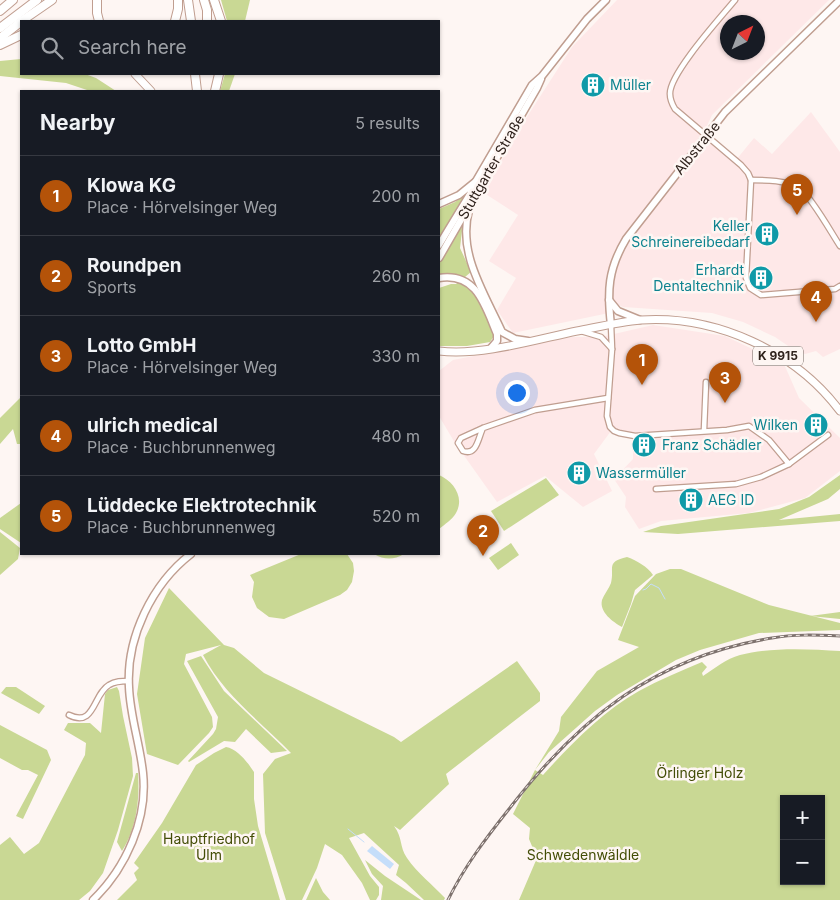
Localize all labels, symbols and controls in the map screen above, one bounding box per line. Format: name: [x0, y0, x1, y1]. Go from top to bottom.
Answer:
north arrow: [720, 15, 765, 60]
search box: [20, 20, 440, 75]
icon: search: [38, 34, 66, 62]
text: Search here: [78, 36, 187, 59]
building icon: Müller: [580, 72, 606, 98]
place label: Müller: [610, 76, 651, 93]
text: Nearby: [40, 110, 115, 135]
street label: Stuttgarter Straße: [454, 112, 527, 222]
text: 5 results: [355, 113, 420, 133]
street label: Albstraße: [670, 118, 723, 178]
text: Klowa KG: [87, 174, 176, 197]
pin: 5: [781, 174, 813, 215]
text: 1: [53, 186, 59, 206]
text: 200 m: [372, 186, 420, 206]
text: Place · Hörvelsinger Weg: [87, 197, 277, 217]
place label: Keller Schreinereibedarf: [631, 217, 750, 250]
building icon: Keller Schreinereibedarf: [754, 221, 780, 247]
text: Roundpen: [87, 254, 182, 277]
place label: Erhardt Dentaltechnik: [653, 261, 744, 294]
building icon: Erhardt Dentaltechnik: [748, 265, 774, 291]
text: 2: [51, 266, 61, 286]
text: 260 m: [372, 266, 420, 286]
text: Sports: [87, 277, 136, 297]
pin: 4: [800, 281, 832, 322]
text: Lotto GmbH: [87, 334, 196, 357]
pin: 1: [626, 344, 658, 385]
text: 3: [51, 346, 61, 366]
text: 330 m: [372, 346, 420, 366]
road number: K 9915: [753, 346, 803, 366]
text: Place · Hörvelsinger Weg: [87, 357, 277, 377]
pin: 3: [709, 362, 741, 403]
your location: [504, 380, 530, 406]
building icon: Wilken: [803, 412, 829, 438]
text: ulrich medical: [87, 414, 218, 437]
place label: Wilken: [754, 416, 798, 433]
text: 4: [51, 426, 61, 446]
text: 480 m: [371, 426, 420, 446]
building icon: Franz Schädler: [631, 432, 657, 458]
place label: Franz Schädler: [662, 436, 761, 453]
text: Place · Buchbrunnenweg: [87, 437, 276, 457]
building icon: Wassermüller: [566, 460, 592, 486]
place label: Wassermüller: [596, 464, 686, 481]
building icon: AEG ID: [678, 487, 704, 513]
place label: AEG ID: [708, 491, 754, 508]
text: Lüddecke Elektrotechnik: [87, 494, 316, 517]
text: 5: [51, 506, 61, 526]
text: 520 m: [372, 506, 420, 526]
pin: 2: [467, 515, 499, 556]
text: Place · Buchbrunnenweg: [87, 517, 276, 537]
park label: Örlinger Holz: [656, 764, 744, 781]
map controls: [780, 795, 825, 885]
button: +: [780, 795, 825, 840]
park label: Hauptfriedhof Ulm: [163, 830, 255, 863]
button: −: [780, 840, 825, 885]
park label: Schwedenwäldle: [527, 846, 639, 863]

